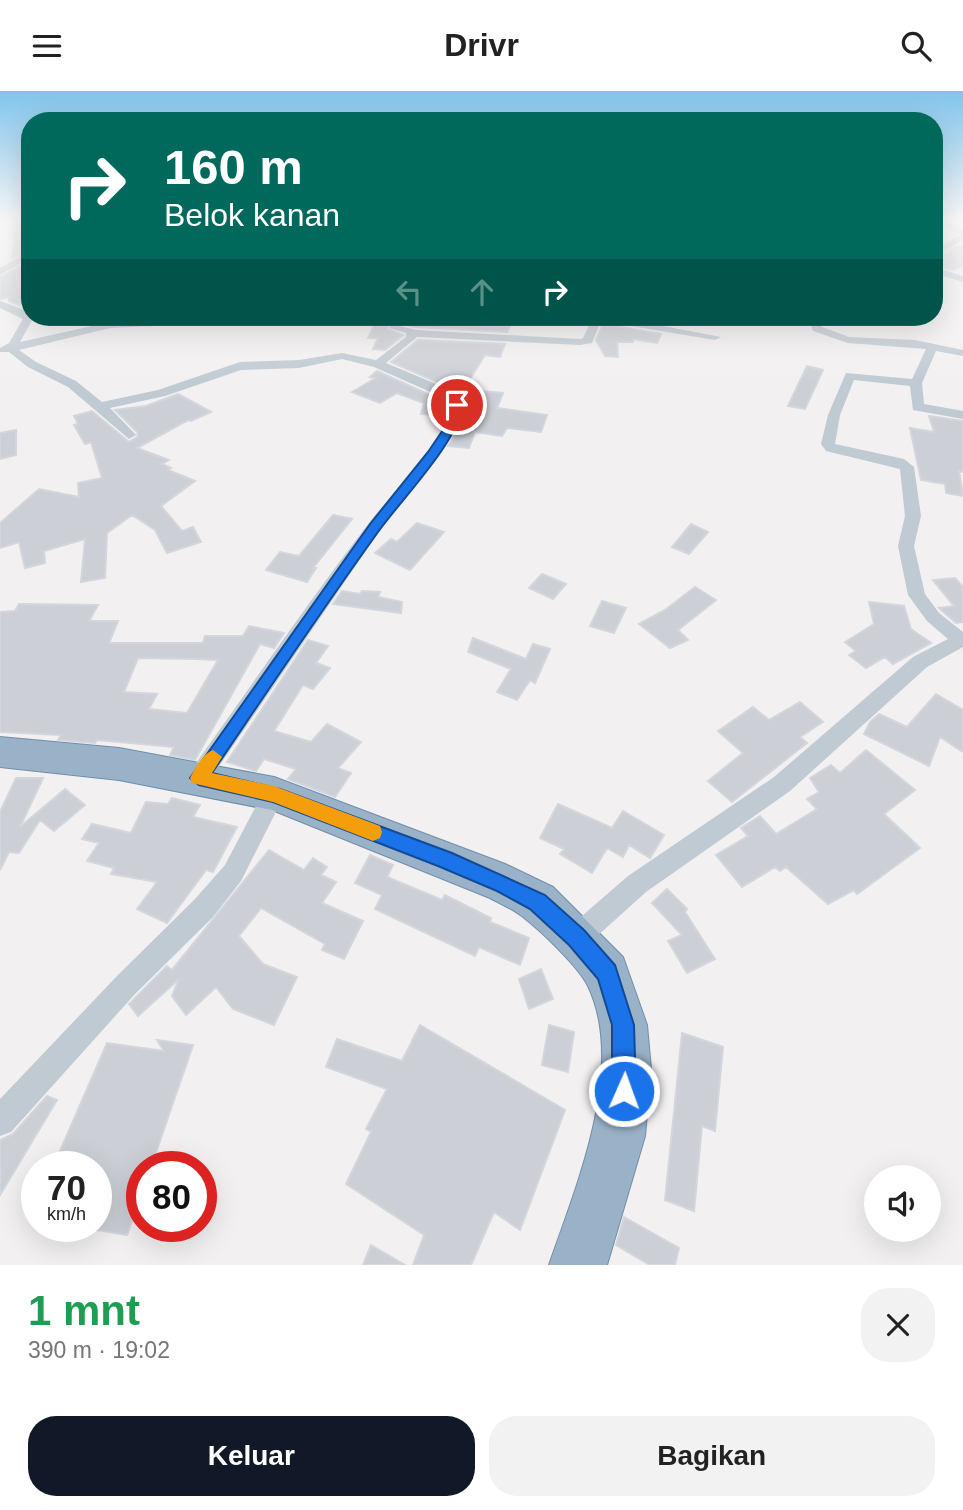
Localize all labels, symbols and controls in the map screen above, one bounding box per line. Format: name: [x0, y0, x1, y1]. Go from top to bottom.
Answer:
icon: menu: [28, 27, 66, 65]
text: Drivr: [444, 27, 519, 63]
icon: search: [897, 27, 935, 65]
icon: right: [49, 140, 140, 231]
text: 160 m: [164, 140, 303, 194]
text: Belok kanan: [164, 197, 340, 233]
icon: left: [390, 273, 428, 311]
icon: ahead: [463, 273, 501, 311]
icon: right: [536, 273, 574, 311]
pin: [427, 375, 487, 435]
icon: arrive: [438, 386, 476, 424]
position arrow: [587, 1054, 661, 1128]
speed limit sign: 80: [126, 1151, 217, 1242]
map controls: [864, 1165, 941, 1242]
button: sound: [864, 1165, 941, 1242]
text: 70: [47, 1168, 86, 1207]
text: km/h: [47, 1204, 86, 1224]
text: 1 mnt: [28, 1287, 140, 1334]
button: close: [861, 1288, 935, 1362]
text: 390 m · 19:02: [28, 1337, 170, 1363]
button: Keluar: [28, 1416, 475, 1496]
button: Bagikan: [489, 1416, 935, 1496]

